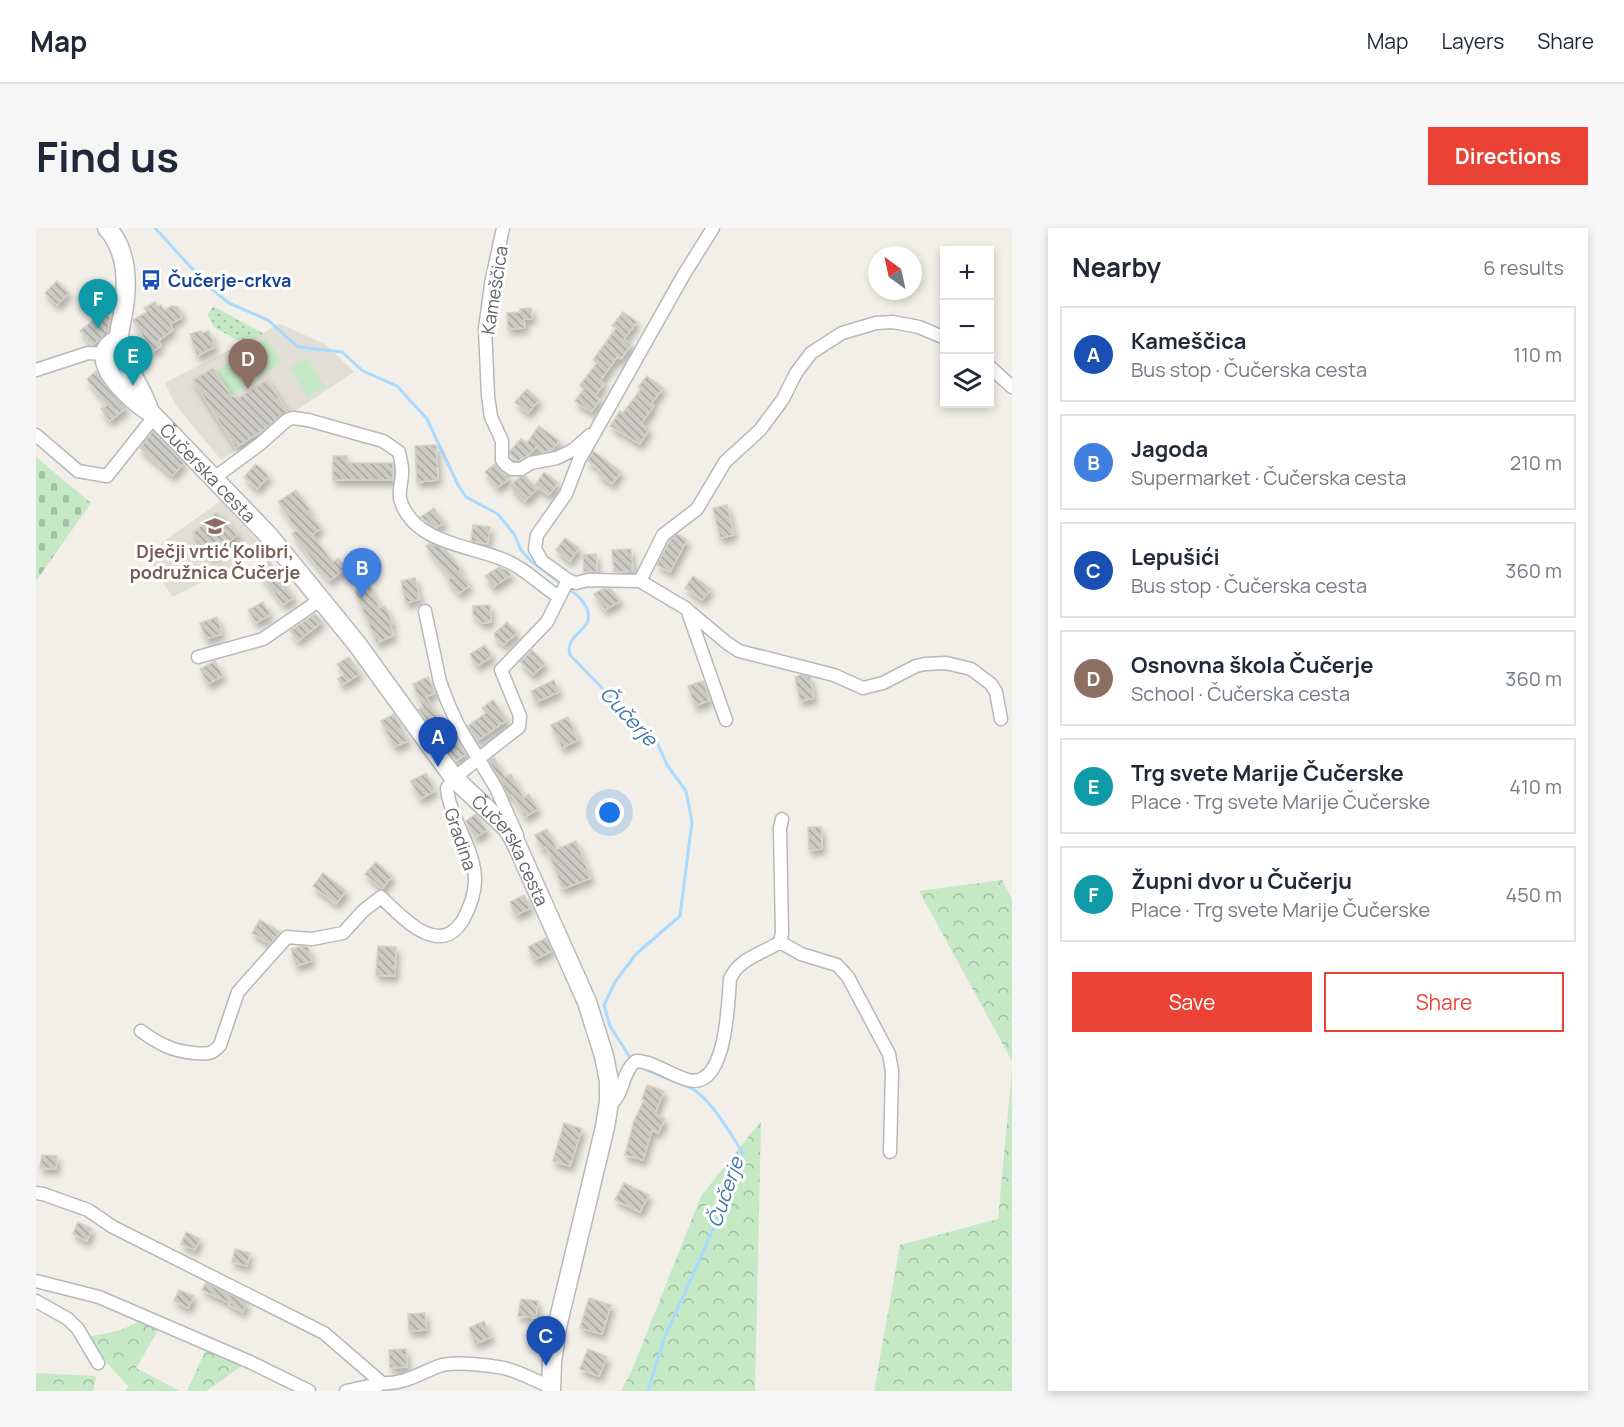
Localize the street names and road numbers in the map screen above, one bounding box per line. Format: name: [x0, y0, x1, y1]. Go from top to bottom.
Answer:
street label: Kameščica: [475, 244, 513, 336]
street label: Čučerska cesta: [155, 418, 261, 527]
street label: Čučerska cesta: [467, 789, 554, 909]
street label: Gradina: [439, 805, 483, 873]

